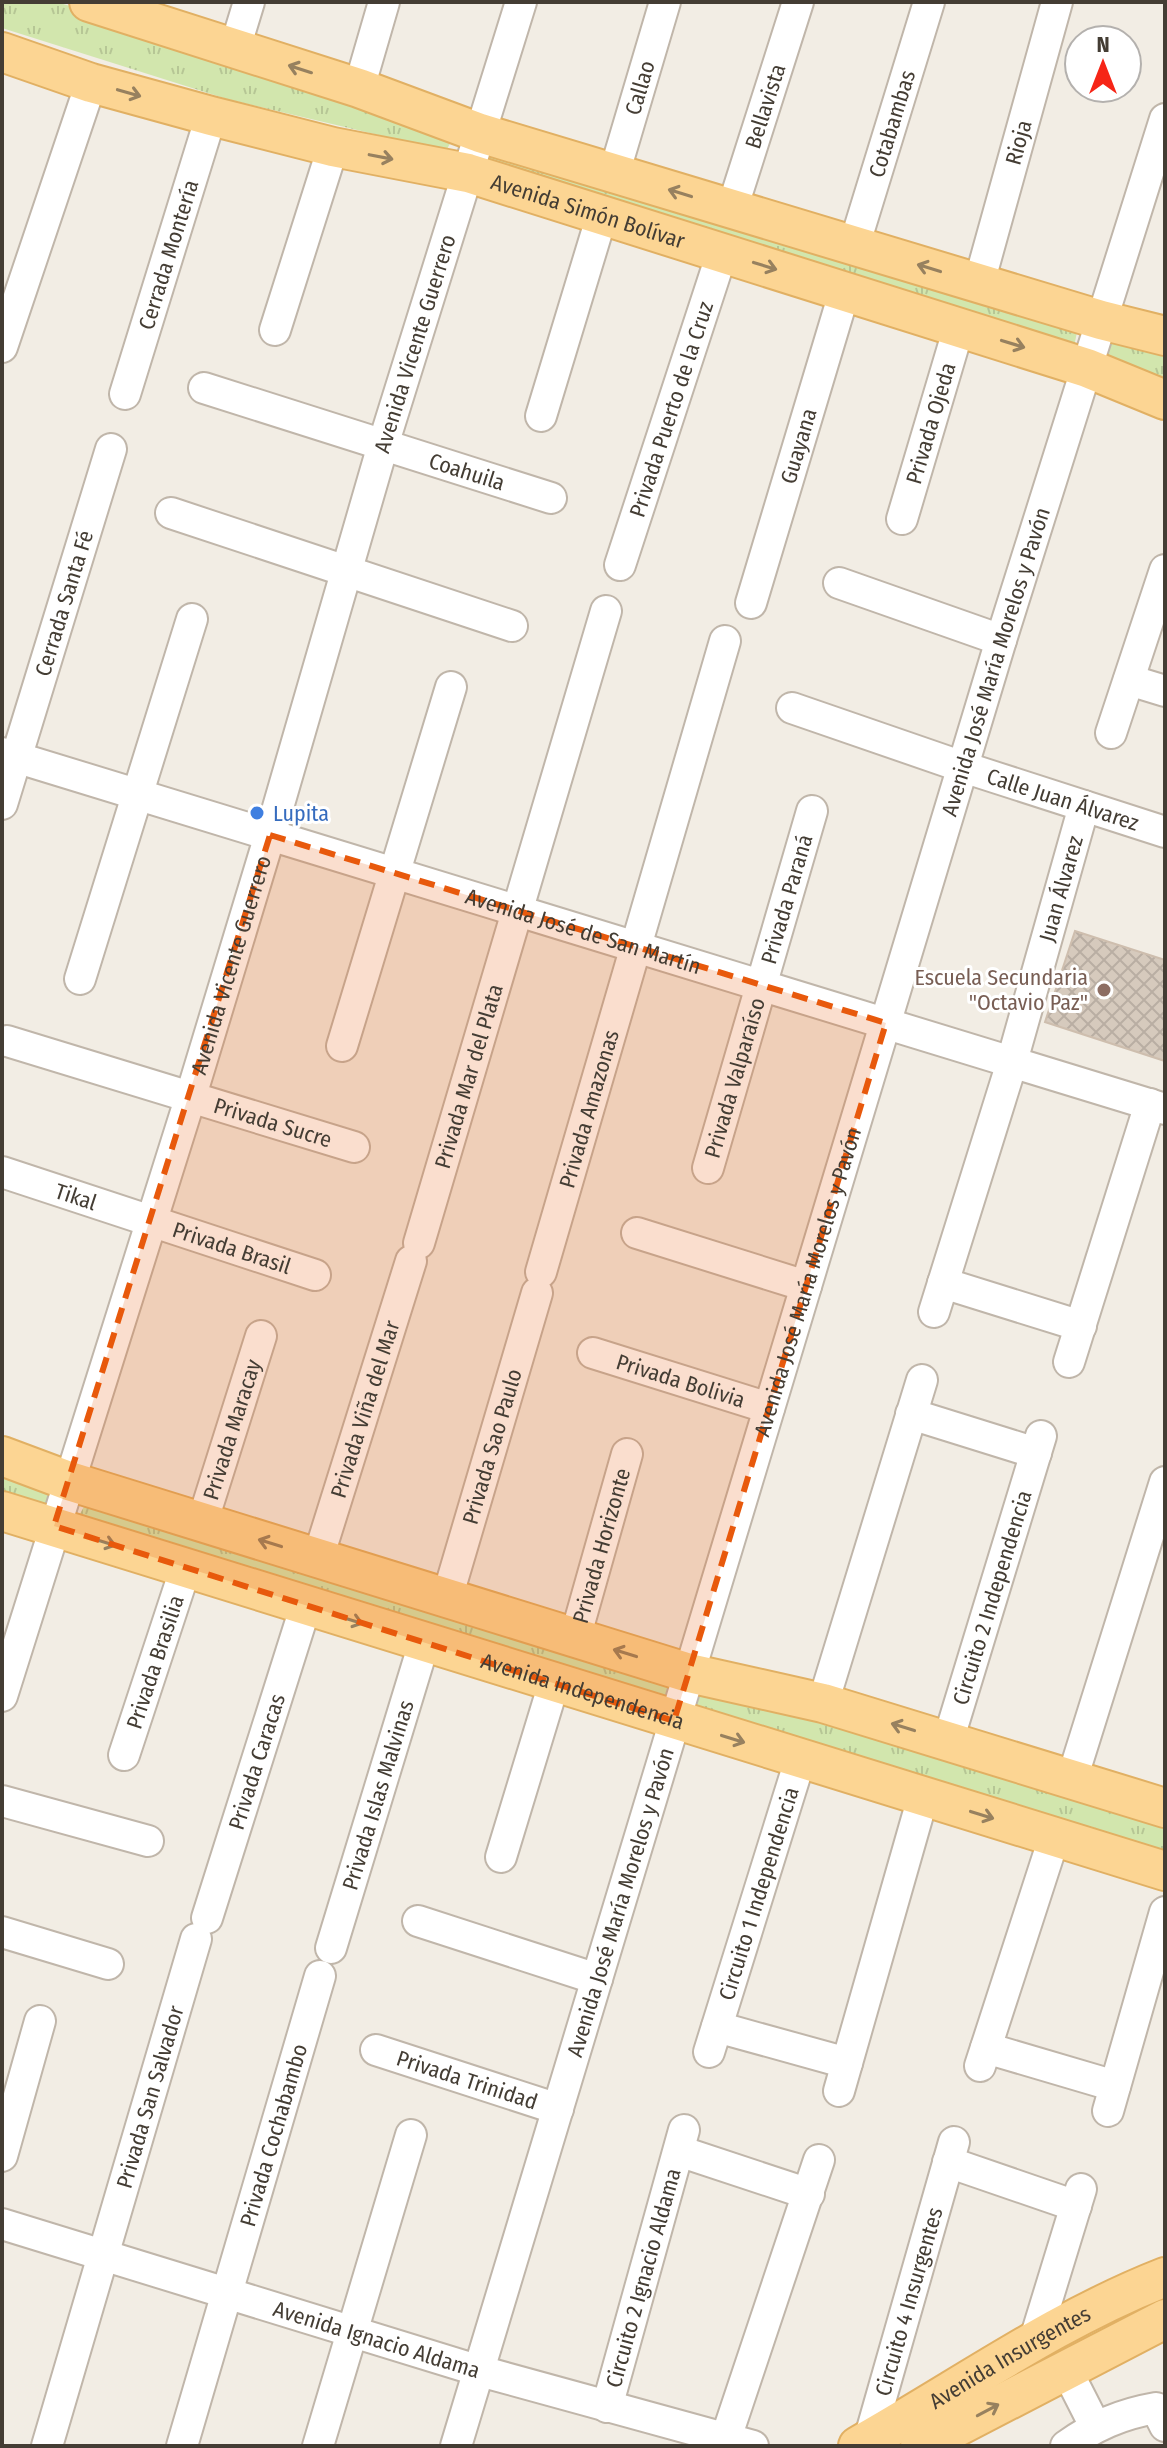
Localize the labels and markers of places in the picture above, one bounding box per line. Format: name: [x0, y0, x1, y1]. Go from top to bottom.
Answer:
place label: Lupita: [273, 800, 329, 827]
marker: Lupita: [248, 804, 266, 822]
place label: Escuela Secundaria "Octavio Paz": [914, 964, 1088, 1016]
marker: Escuela Secundaria "Octavio Paz": [1095, 981, 1113, 999]

